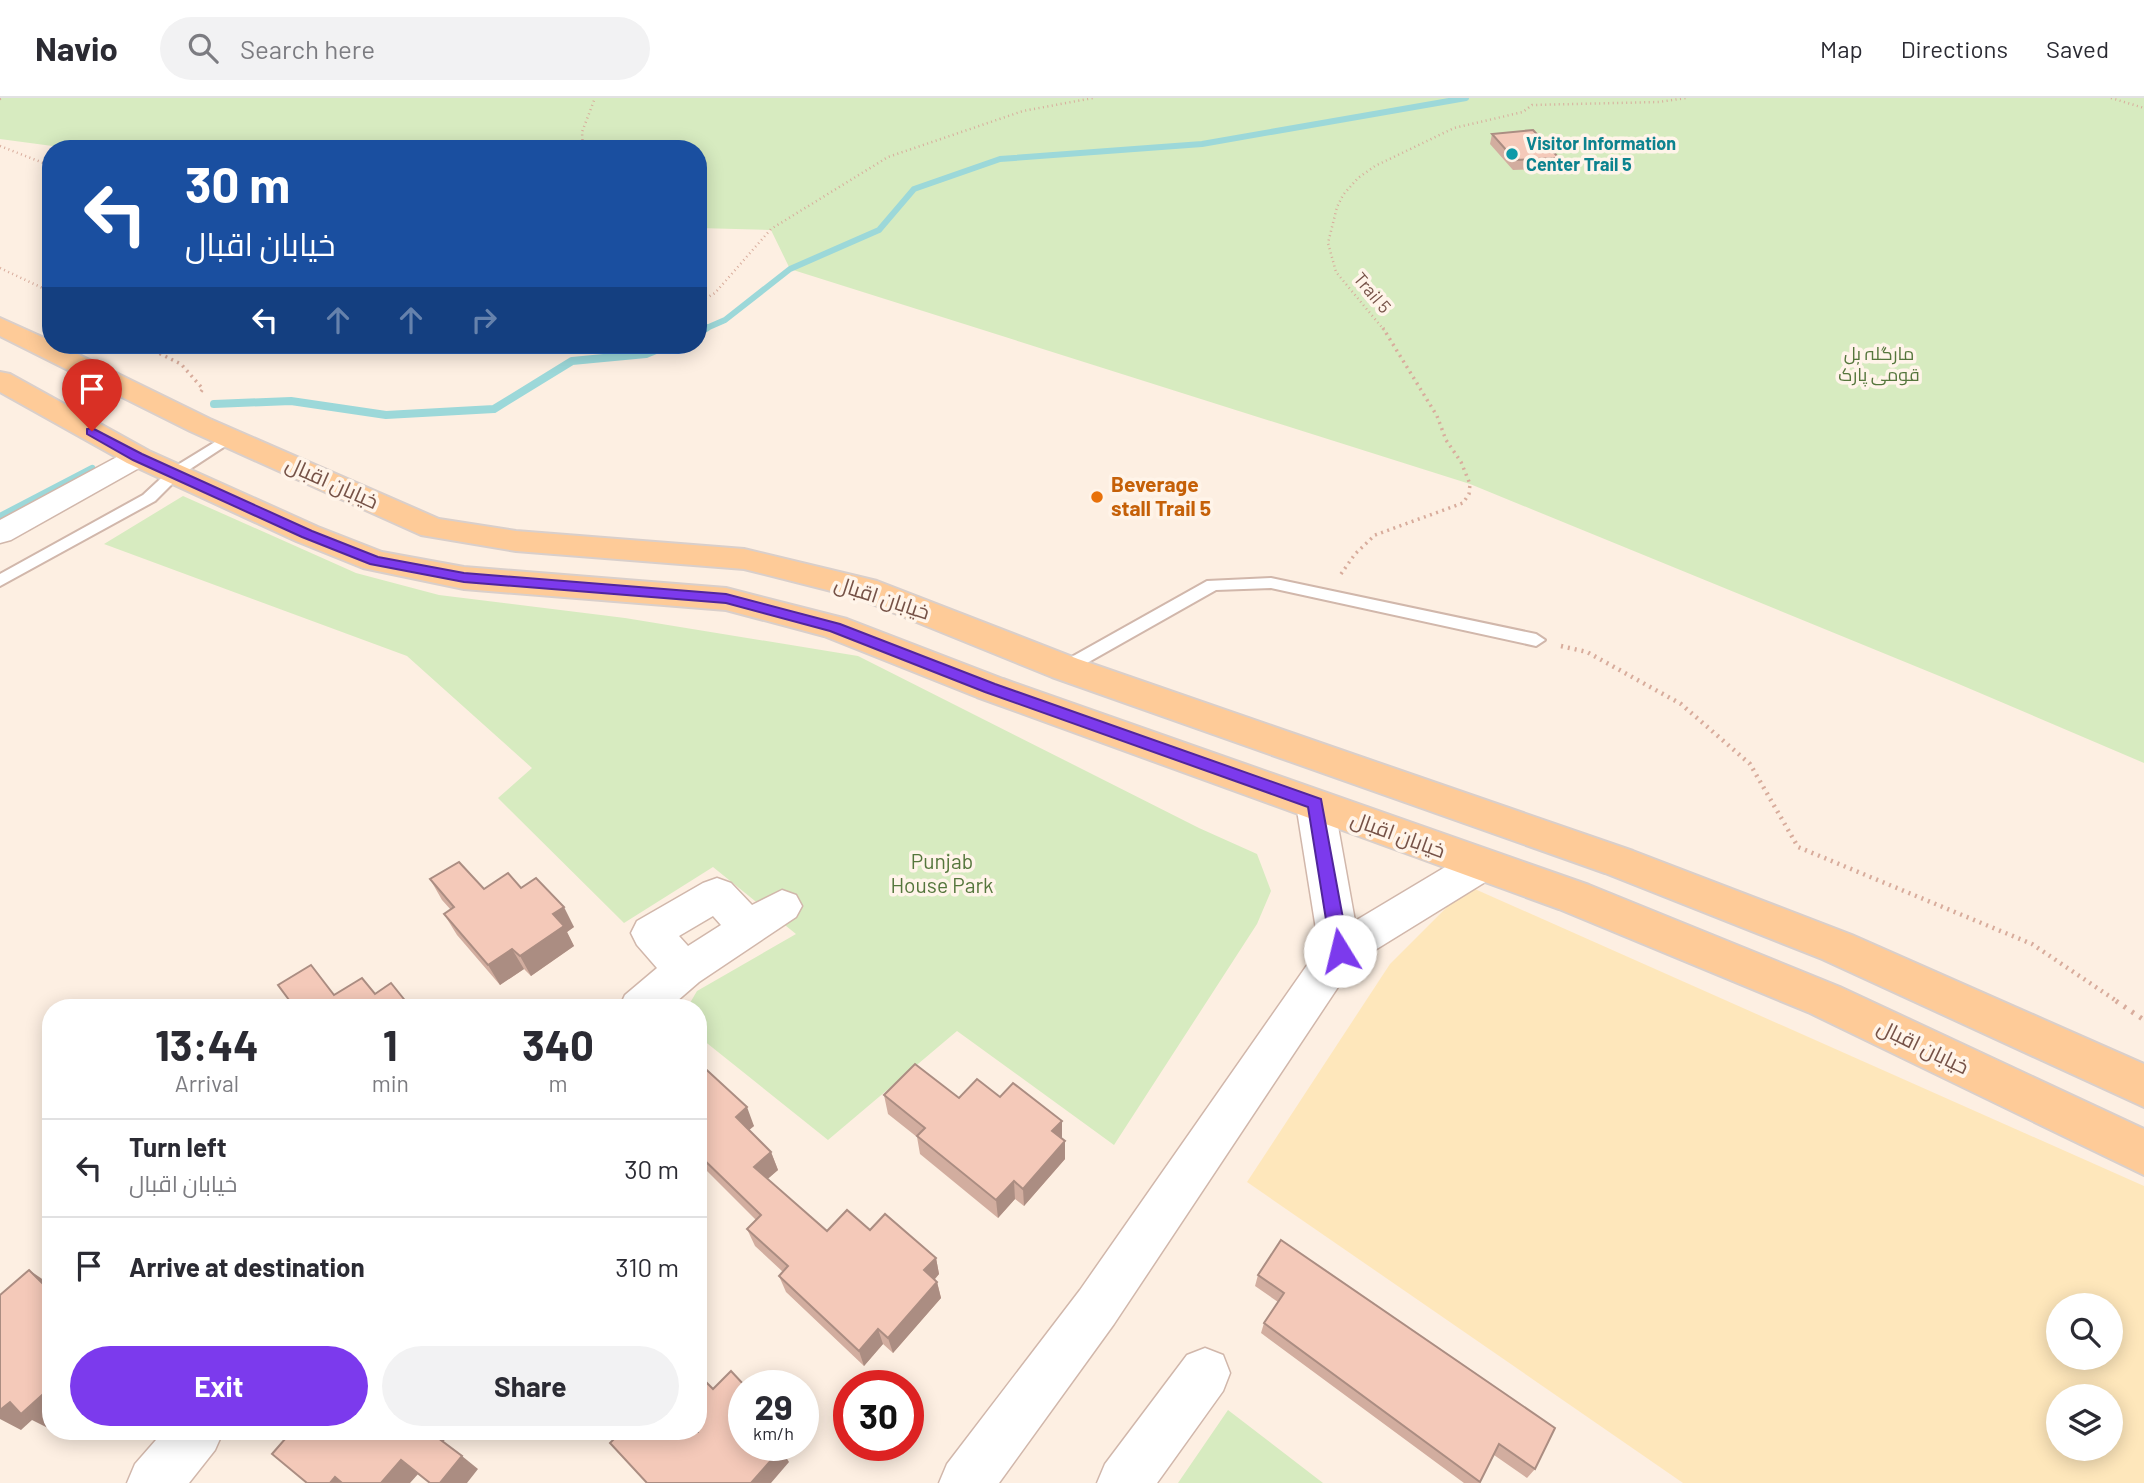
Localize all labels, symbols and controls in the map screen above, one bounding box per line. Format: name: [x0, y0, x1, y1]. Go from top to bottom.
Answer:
search box: [160, 17, 650, 80]
text: Navio: [35, 28, 118, 68]
icon: search: [184, 29, 222, 67]
text: Search here: [240, 33, 375, 64]
text: Map: [1820, 34, 1863, 63]
text: Directions: [1901, 34, 2008, 63]
text: Saved: [2046, 34, 2109, 63]
place label: Visitor Information Center Trail 5: [1526, 132, 1676, 175]
marker: Visitor Information Center Trail 5: [1504, 146, 1520, 162]
text: 30 m: [185, 154, 290, 213]
icon: left: [70, 168, 161, 259]
text: خیابان اقبال: [185, 224, 336, 262]
street label: Trail 5: [1349, 267, 1396, 317]
icon: left: [246, 301, 284, 339]
icon: ahead: [319, 301, 357, 339]
icon: ahead: [392, 301, 430, 339]
icon: right: [465, 301, 503, 339]
park label: مارگلہ ہل قومی پارک: [1838, 342, 1920, 387]
pin: [62, 359, 122, 431]
icon: arrive: [73, 370, 111, 408]
street label: خیابان اقبال: [282, 450, 383, 515]
place label: Beverage stall Trail 5: [1111, 471, 1211, 520]
marker: Beverage stall Trail 5: [1089, 489, 1105, 505]
street label: خیابان اقبال: [831, 569, 933, 626]
street label: خیابان اقبال: [1347, 805, 1449, 864]
park label: Punjab House Park: [890, 848, 994, 897]
position arrow: [1303, 914, 1377, 988]
street label: خیابان اقبال: [1873, 1013, 1974, 1080]
text: 13:44: [155, 1019, 259, 1069]
text: 1: [383, 1019, 398, 1069]
text: 340: [522, 1019, 594, 1069]
text: Arrival: [175, 1069, 239, 1097]
text: min: [372, 1069, 409, 1097]
text: m: [548, 1069, 567, 1097]
text: Turn left: [129, 1131, 227, 1162]
icon: left: [70, 1149, 108, 1187]
text: 30 m: [624, 1153, 679, 1184]
text: خیابان اقبال: [129, 1169, 237, 1197]
icon: arrive: [70, 1247, 108, 1285]
text: Arrive at destination: [129, 1251, 365, 1282]
text: 310 m: [615, 1251, 679, 1282]
map controls: [2046, 1293, 2123, 1461]
button: search: [2046, 1293, 2123, 1370]
button: Exit: [70, 1346, 368, 1426]
button: Share: [382, 1346, 679, 1426]
speed limit sign: 30: [833, 1370, 924, 1461]
button: layers: [2046, 1384, 2123, 1461]
text: 29: [754, 1385, 793, 1427]
text: km/h: [753, 1422, 794, 1444]

